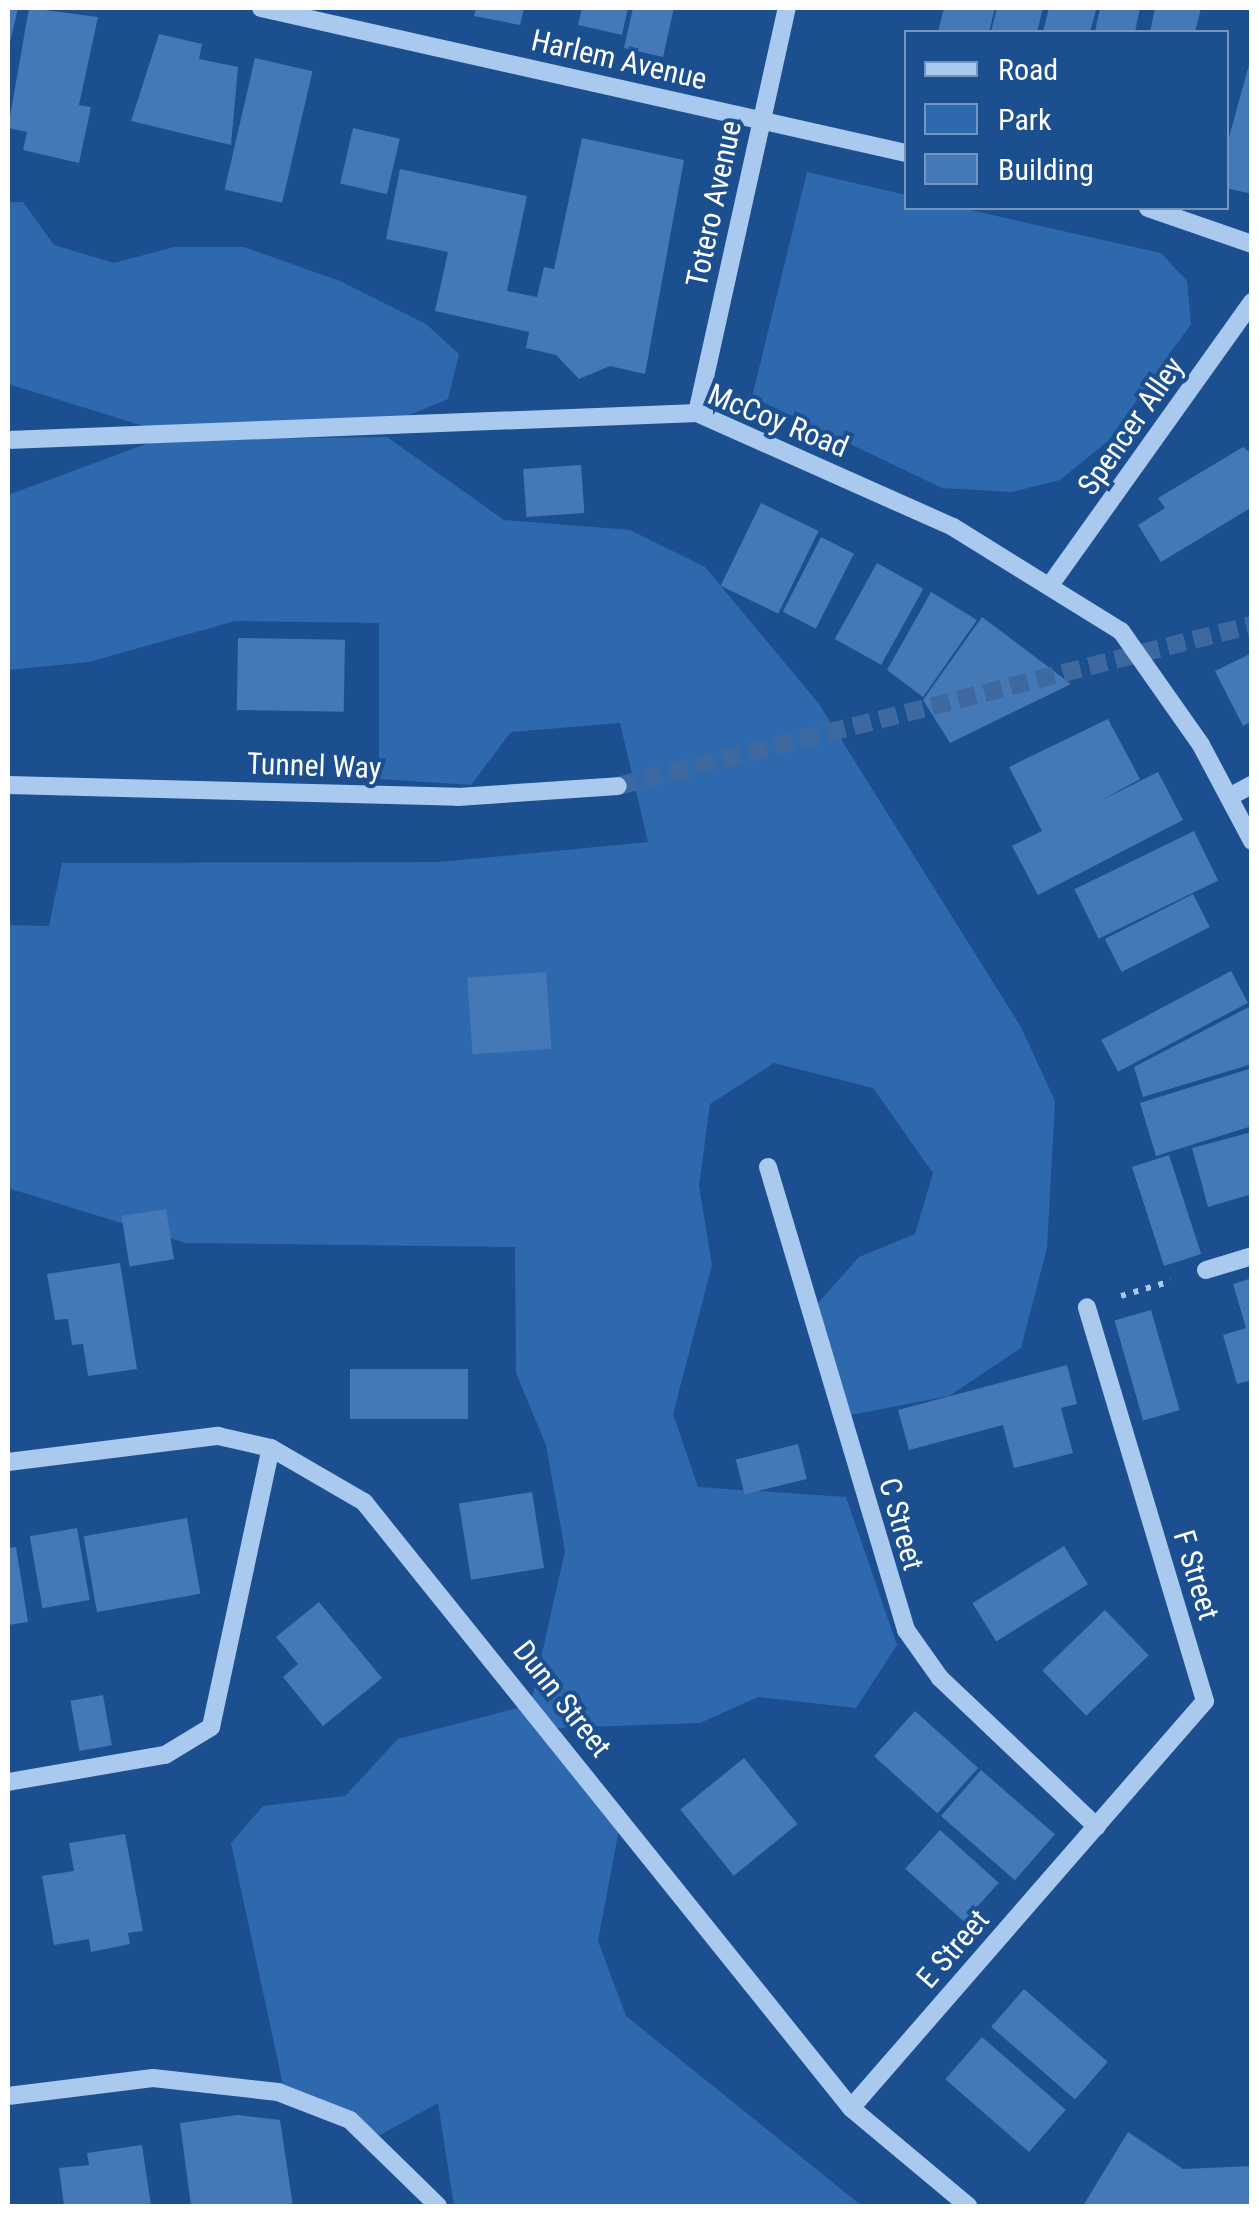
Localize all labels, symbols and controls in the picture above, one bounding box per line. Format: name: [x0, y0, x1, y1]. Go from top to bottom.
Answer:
street label: Harlem Avenue: [528, 22, 710, 98]
legend: [904, 30, 1229, 210]
text: Road: [998, 52, 1058, 87]
text: Park: [998, 102, 1052, 137]
street label: Totero Avenue: [679, 117, 749, 291]
text: Building: [998, 152, 1094, 187]
street label: Spencer Alley: [1070, 350, 1192, 502]
street label: McCoy Road: [703, 377, 853, 465]
street label: Tunnel Way: [246, 746, 382, 786]
street label: C Street: [871, 1474, 931, 1574]
street label: F Street: [1165, 1526, 1227, 1624]
street label: Dunn Street: [505, 1634, 619, 1764]
street label: E Street: [909, 1902, 997, 1996]

